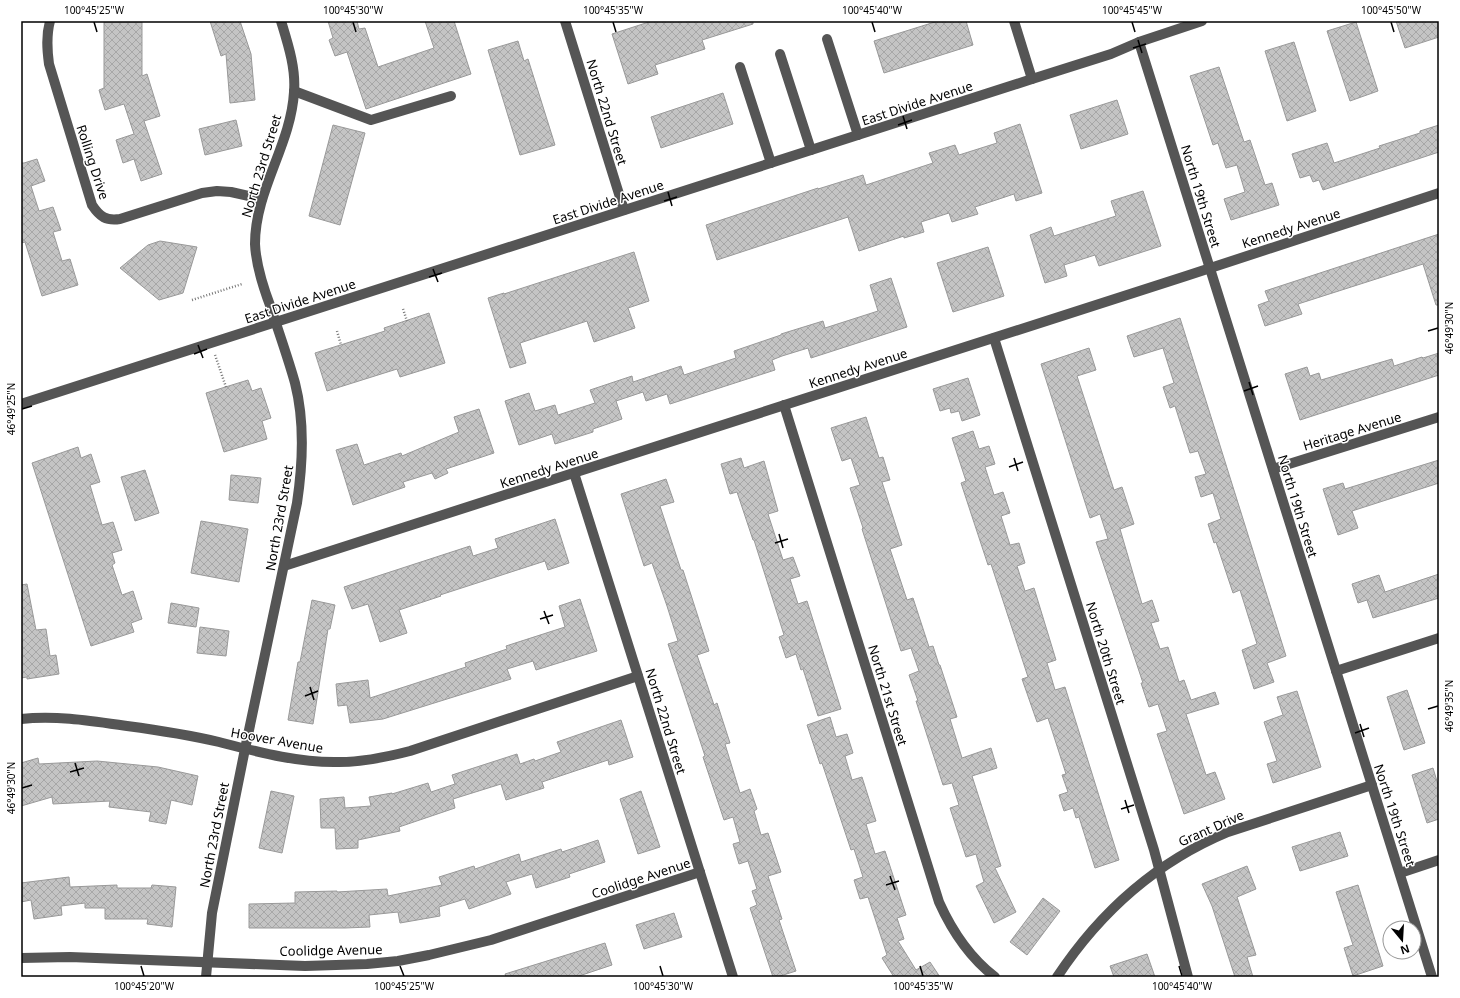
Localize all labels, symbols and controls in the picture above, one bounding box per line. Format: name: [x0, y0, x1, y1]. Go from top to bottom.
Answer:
text: 100°45'25"W: [64, 3, 125, 17]
text: 100°45'30"W: [323, 3, 384, 17]
text: 100°45'35"W: [583, 3, 644, 17]
text: 100°45'40"W: [842, 3, 903, 17]
text: 100°45'45"W: [1102, 3, 1163, 17]
text: 100°45'50"W: [1361, 3, 1422, 17]
street label: North 22nd Street: [582, 57, 632, 167]
street label: East Divide Avenue: [859, 77, 975, 129]
street label: North 23rd Street: [237, 112, 285, 220]
street label: Rolling Drive: [72, 122, 114, 202]
street label: North 19th Street: [1177, 142, 1225, 250]
street label: East Divide Avenue: [550, 176, 666, 228]
street label: Kennedy Avenue: [1240, 204, 1342, 252]
street label: East Divide Avenue: [242, 275, 358, 327]
text: 46°49'30"N: [1442, 302, 1456, 354]
street label: Kennedy Avenue: [807, 344, 909, 392]
text: 46°49'25"N: [4, 383, 18, 435]
street label: Heritage Avenue: [1301, 407, 1403, 455]
street label: Kennedy Avenue: [498, 444, 600, 492]
street label: North 19th Street: [1274, 452, 1322, 560]
street label: North 23rd Street: [261, 464, 297, 572]
street label: North 20th Street: [1082, 599, 1130, 707]
street label: North 21st Street: [864, 642, 912, 748]
street label: North 22nd Street: [641, 666, 691, 776]
text: 46°49'35"N: [1442, 680, 1456, 732]
street label: Hoover Avenue: [229, 723, 325, 757]
text: 46°49'30"N: [4, 762, 18, 814]
street label: North 19th Street: [1370, 762, 1420, 869]
street label: North 23rd Street: [195, 781, 233, 889]
street label: Grant Drive: [1175, 806, 1247, 850]
street label: Coolidge Avenue: [589, 854, 693, 902]
north arrow: [1382, 920, 1422, 960]
street label: Coolidge Avenue: [279, 940, 383, 960]
text: N: [1399, 941, 1412, 959]
text: 100°45'20"W: [114, 979, 175, 993]
text: 100°45'25"W: [374, 979, 435, 993]
text: 100°45'30"W: [633, 979, 694, 993]
text: 100°45'35"W: [893, 979, 954, 993]
text: 100°45'40"W: [1152, 979, 1213, 993]

